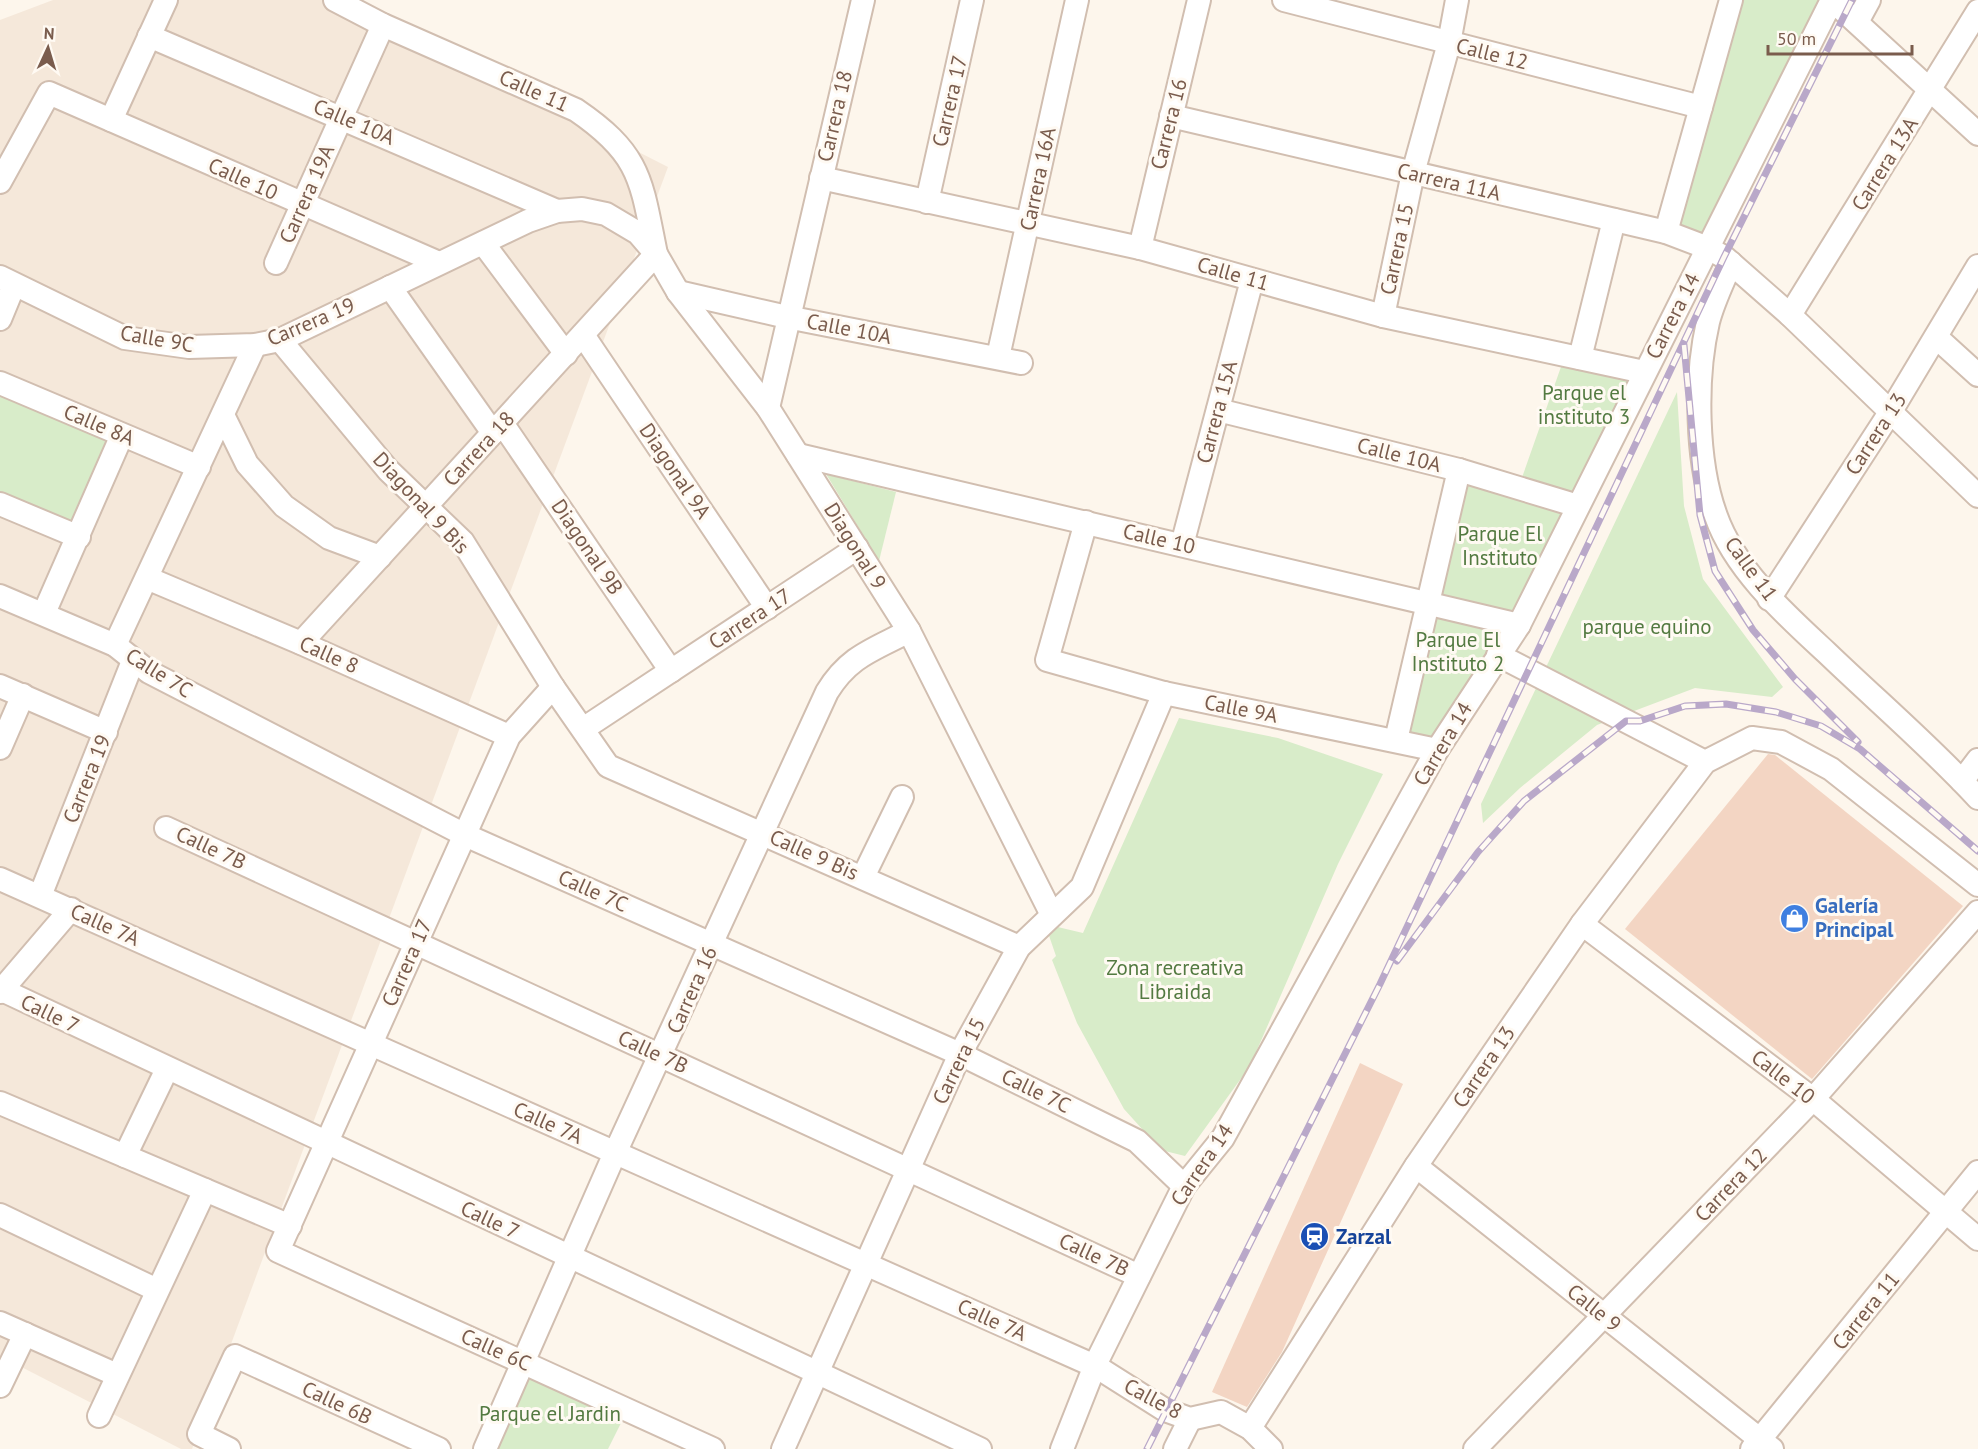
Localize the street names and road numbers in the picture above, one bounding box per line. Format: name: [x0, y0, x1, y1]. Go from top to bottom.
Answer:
street label: Calle 12: [1453, 32, 1531, 76]
street label: Carrera 17: [926, 53, 973, 149]
street label: Calle 11: [495, 63, 573, 118]
street label: Carrera 18: [811, 68, 858, 164]
street label: Carrera 16: [1144, 75, 1193, 172]
street label: Calle 10A: [309, 92, 400, 151]
street label: Carrera 13A: [1845, 111, 1924, 216]
street label: Carrera 16A: [1013, 124, 1062, 233]
street label: Carrera 19A: [273, 140, 341, 247]
street label: Calle 10: [204, 151, 282, 206]
street label: Carrera 11A: [1395, 157, 1504, 207]
street label: Carrera 15: [1374, 201, 1419, 297]
street label: Calle 11: [1194, 250, 1272, 297]
street label: Carrera 14: [1639, 268, 1706, 363]
street label: Carrera 19: [263, 291, 359, 352]
street label: Calle 10A: [804, 307, 894, 350]
street label: Calle 9C: [118, 319, 196, 358]
street label: Carrera 15A: [1190, 357, 1243, 466]
street label: Carrera 13: [1839, 387, 1912, 480]
street label: Calle 8A: [60, 398, 139, 452]
street label: Carrera 18: [437, 405, 520, 492]
street label: Diagonal 9A: [634, 418, 718, 524]
street label: Calle 10A: [1354, 431, 1445, 478]
street label: Diagonal 9 Bis: [367, 446, 475, 559]
street label: Diagonal 9B: [546, 494, 629, 600]
street label: Diagonal 9: [818, 497, 893, 594]
street label: Calle 10: [1120, 517, 1198, 560]
street label: Calle 11: [1719, 531, 1784, 606]
street label: Carrera 17: [703, 582, 796, 655]
street label: Calle 8: [295, 630, 363, 679]
street label: Calle 7C: [121, 642, 198, 704]
street label: Calle 9A: [1202, 688, 1281, 729]
street label: Carrera 14: [1407, 697, 1478, 791]
street label: Carrera 19: [57, 731, 116, 827]
street label: Calle 7B: [172, 820, 251, 875]
street label: Calle 9 Bis: [766, 823, 863, 886]
street label: Calle 7C: [554, 863, 632, 918]
street label: Calle 7A: [66, 897, 145, 952]
street label: Carrera 17: [375, 915, 438, 1011]
street label: Carrera 16: [660, 942, 723, 1038]
street label: Calle 7: [16, 988, 84, 1039]
street label: Carrera 15: [926, 1013, 991, 1109]
street label: Carrera 13: [1446, 1021, 1521, 1113]
street label: Calle 7B: [614, 1024, 693, 1079]
street label: Calle 10: [1746, 1043, 1821, 1110]
street label: Calle 7C: [997, 1062, 1075, 1119]
street label: Calle 7A: [509, 1095, 588, 1150]
street label: Carrera 14: [1164, 1119, 1239, 1211]
street label: Carrera 12: [1689, 1142, 1773, 1228]
street label: Calle 7: [456, 1194, 524, 1245]
street label: Calle 7B: [1055, 1227, 1134, 1282]
street label: Carrera 11: [1826, 1266, 1905, 1355]
street label: Calle 9: [1562, 1278, 1627, 1338]
street label: Calle 7A: [953, 1292, 1032, 1347]
street label: Calle 6C: [457, 1322, 536, 1377]
street label: Calle 8: [1120, 1372, 1187, 1425]
street label: Calle 6B: [298, 1375, 377, 1430]

